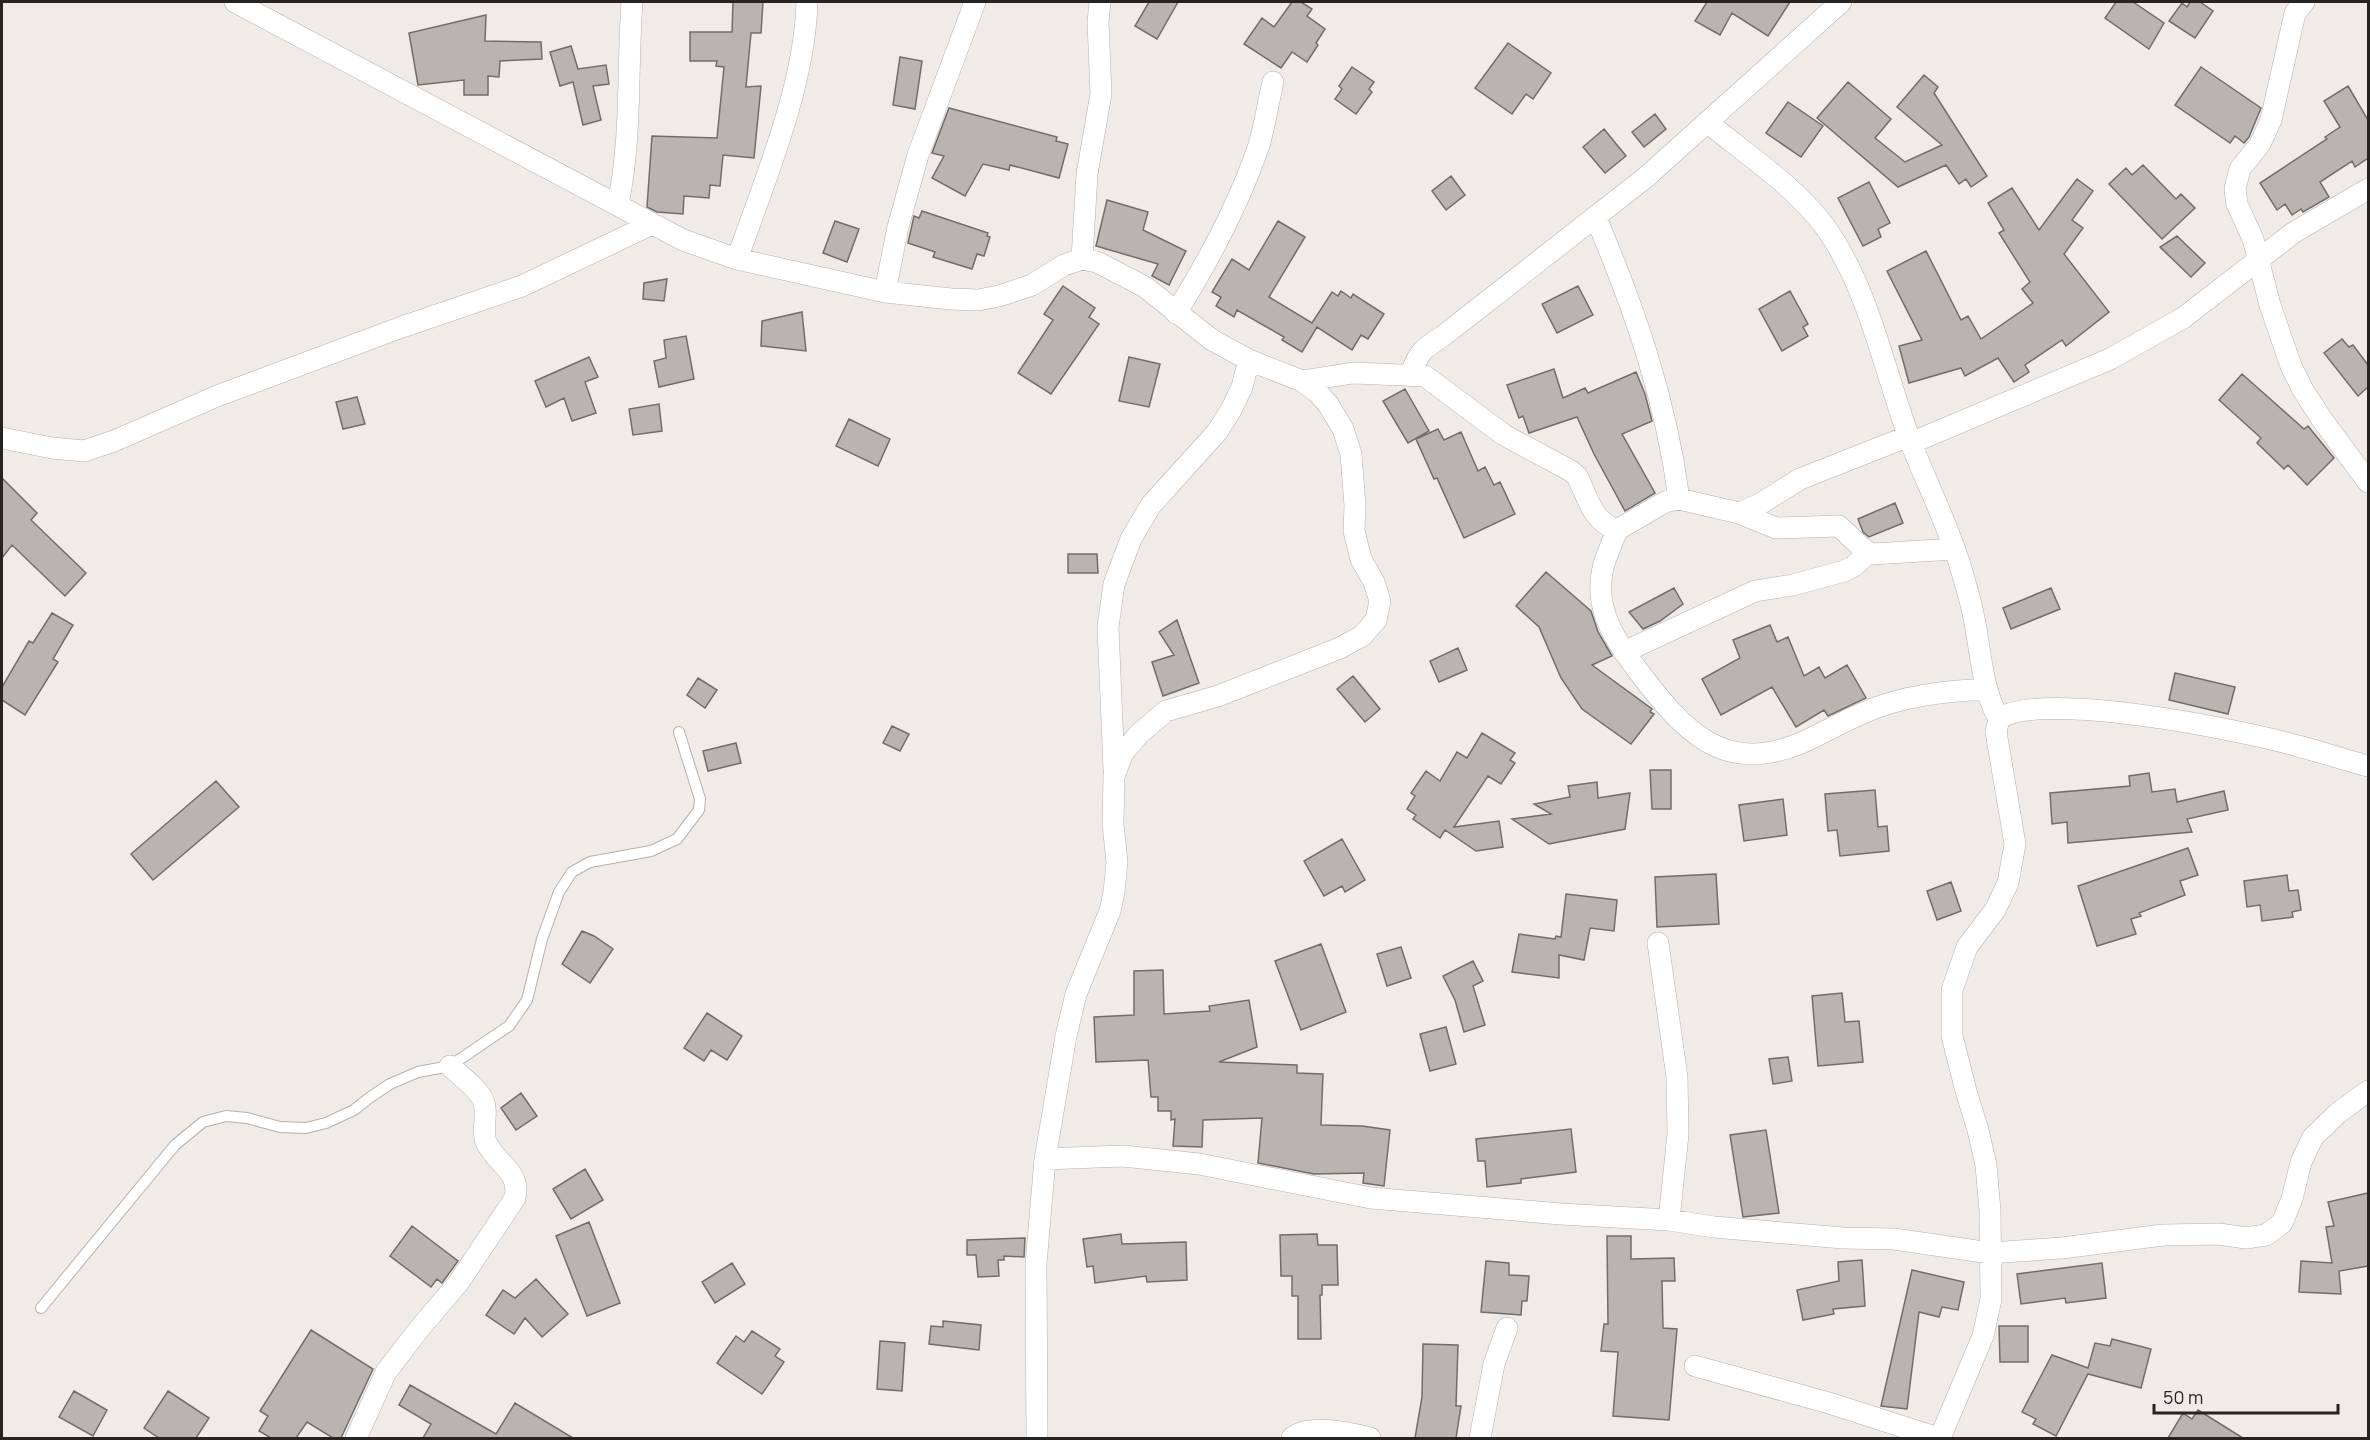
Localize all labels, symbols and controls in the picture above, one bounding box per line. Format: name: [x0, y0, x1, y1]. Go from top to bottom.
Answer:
scale bar: [2154, 1377, 2338, 1415]
text: 50 m: [2163, 1385, 2203, 1409]

